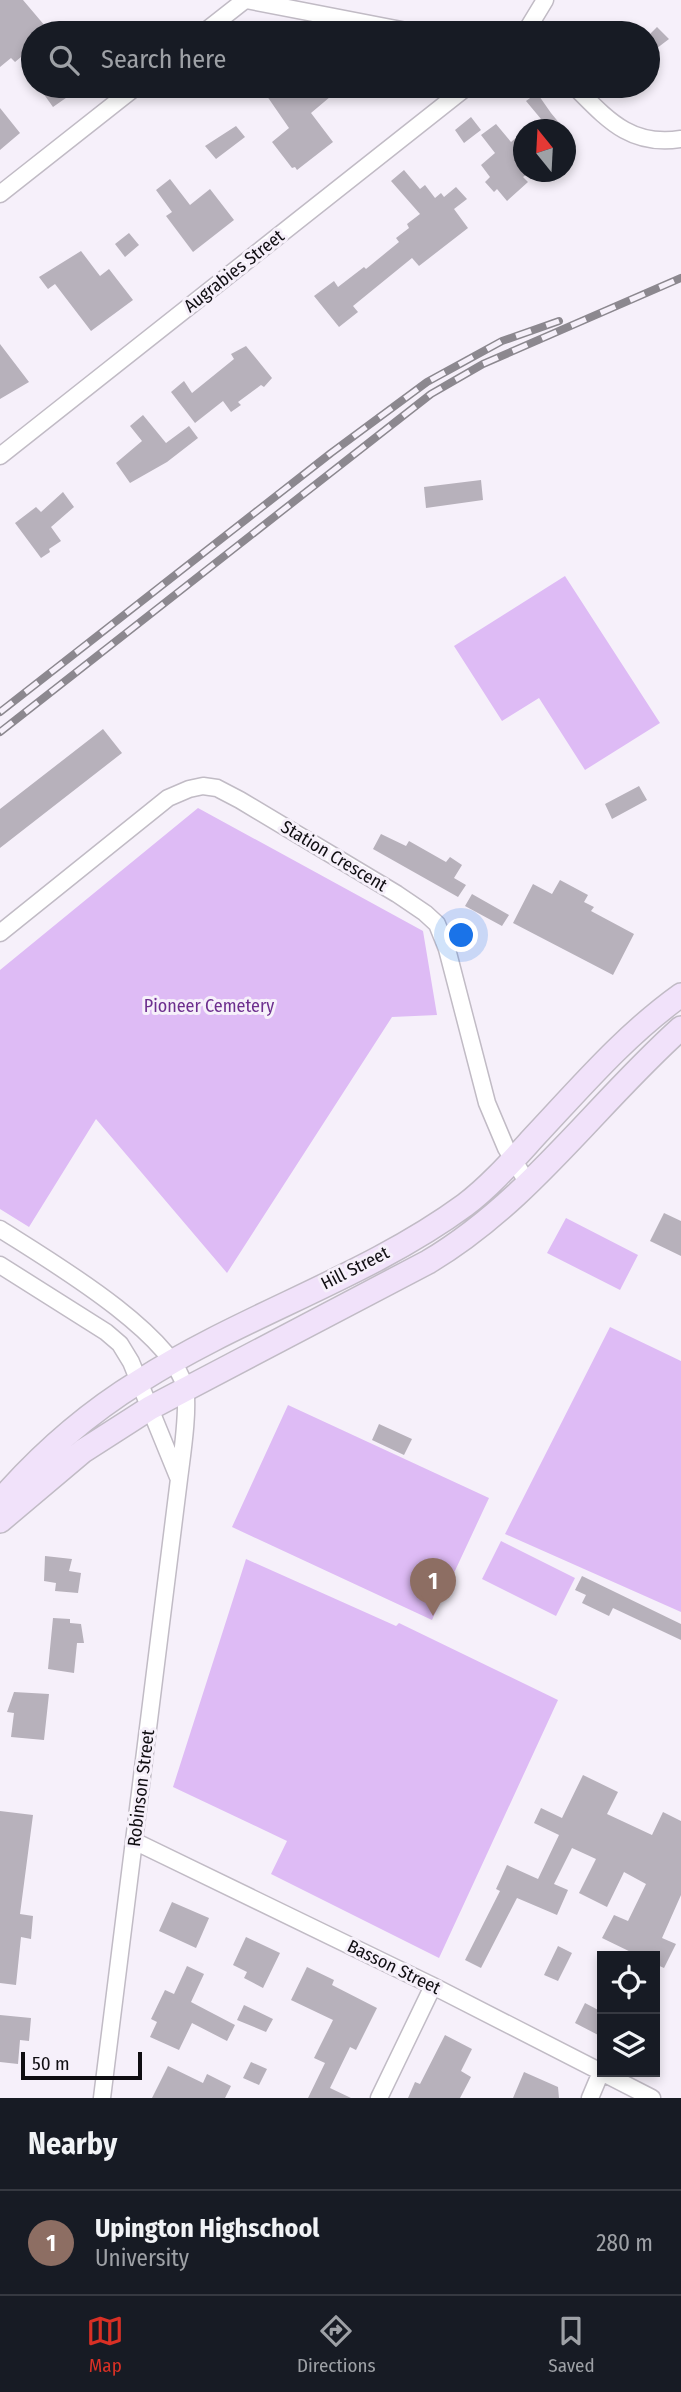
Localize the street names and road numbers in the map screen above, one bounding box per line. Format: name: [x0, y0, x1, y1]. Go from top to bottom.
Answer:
street label: Augrabies Street: [180, 225, 289, 317]
street label: Station Crescent: [277, 816, 391, 896]
street label: Hill Street: [317, 1241, 393, 1294]
street label: Robinson Street: [123, 1728, 159, 1848]
street label: Basson Street: [344, 1935, 444, 1999]

